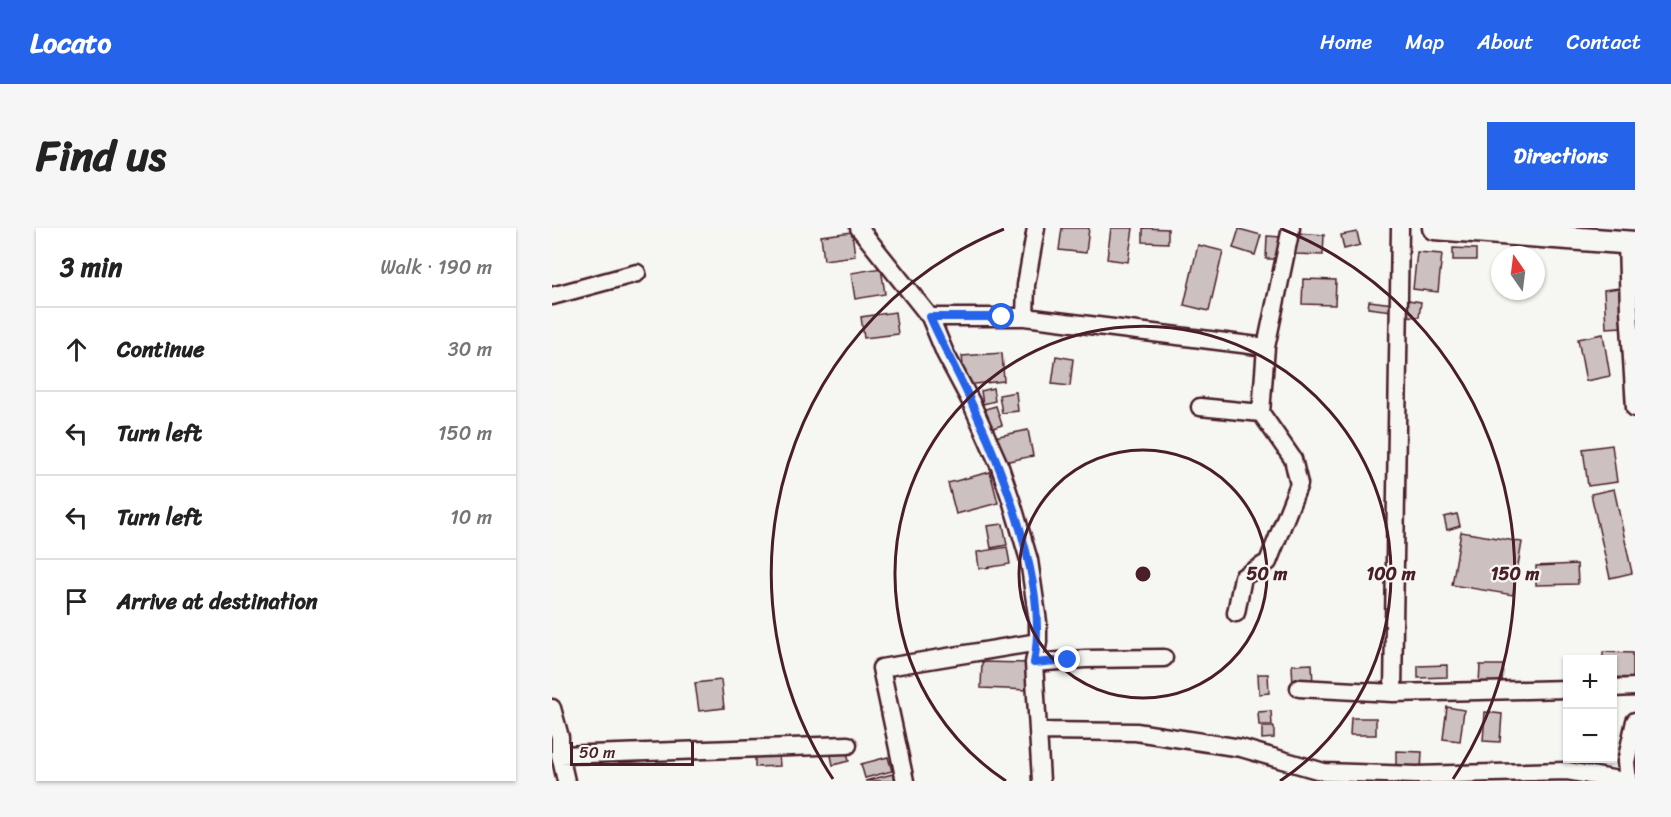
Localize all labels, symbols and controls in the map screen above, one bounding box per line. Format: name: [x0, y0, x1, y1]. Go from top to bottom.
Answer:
text: Locato: [30, 18, 111, 67]
text: Home: [1320, 23, 1372, 61]
text: Map: [1405, 23, 1444, 61]
text: About: [1477, 23, 1534, 61]
text: Contact: [1567, 23, 1641, 61]
text: Find us: [36, 119, 166, 193]
button: Directions: [1487, 122, 1635, 190]
text: 3 min: [60, 244, 122, 290]
north arrow: [1491, 246, 1545, 300]
text: Walk · 190 m: [380, 250, 492, 285]
route start: [988, 303, 1014, 329]
text: Continue: [117, 330, 205, 369]
text: 30 m: [448, 332, 492, 367]
icon: ahead: [60, 333, 93, 366]
text: Turn left: [117, 414, 202, 453]
text: 150 m: [438, 416, 492, 451]
icon: left: [60, 417, 93, 450]
text: Turn left: [117, 498, 202, 537]
text: 10 m: [450, 500, 492, 535]
icon: left: [60, 501, 93, 534]
text: 50 m: [1247, 558, 1288, 590]
text: 100 m: [1367, 558, 1416, 590]
text: 150 m: [1491, 558, 1539, 590]
centre of rings: [1133, 564, 1153, 584]
text: Arrive at destination: [117, 582, 318, 621]
icon: arrive: [60, 585, 93, 618]
route end: [1054, 646, 1080, 672]
map controls: [1563, 655, 1617, 763]
button: +: [1563, 655, 1617, 709]
button: −: [1563, 709, 1617, 763]
text: 50 m: [579, 738, 615, 767]
scale bar: [570, 739, 694, 766]

